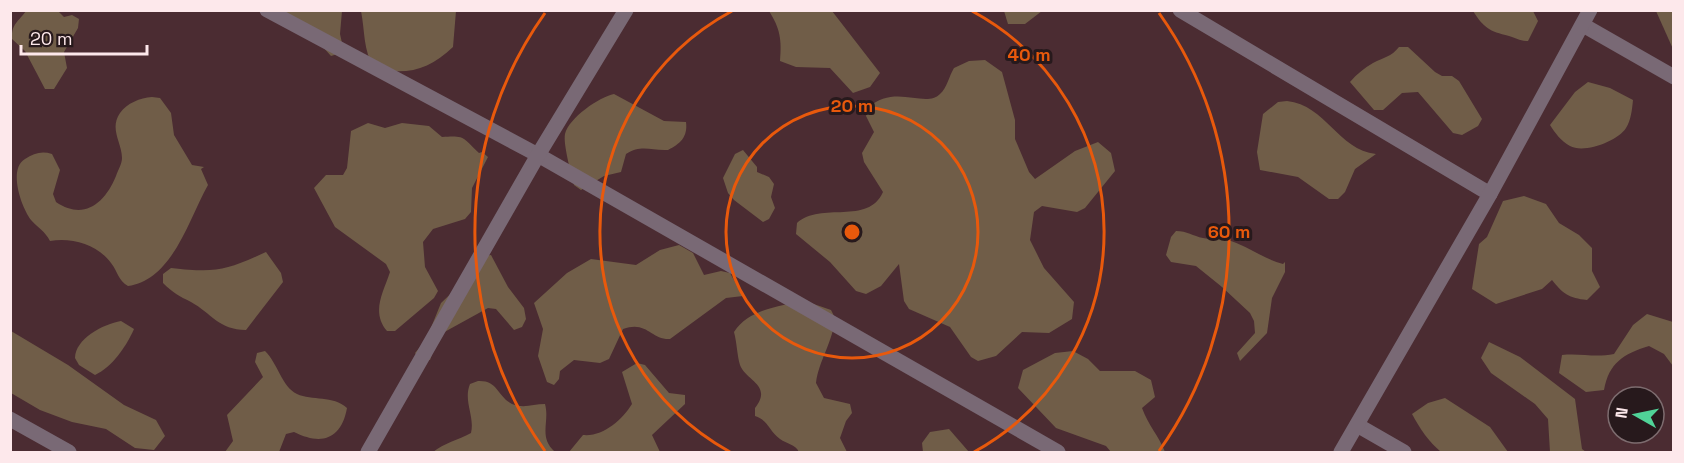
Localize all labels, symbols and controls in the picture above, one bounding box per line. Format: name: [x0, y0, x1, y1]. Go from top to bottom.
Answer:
scale bar: [21, 18, 147, 56]
text: 20 m: [30, 27, 73, 50]
text: 40 m: [1007, 43, 1051, 66]
text: 20 m: [831, 94, 873, 117]
text: 60 m: [1208, 220, 1250, 243]
centre of rings: [842, 222, 862, 242]
north arrow: [1606, 385, 1666, 445]
text: N: [1610, 406, 1633, 420]

